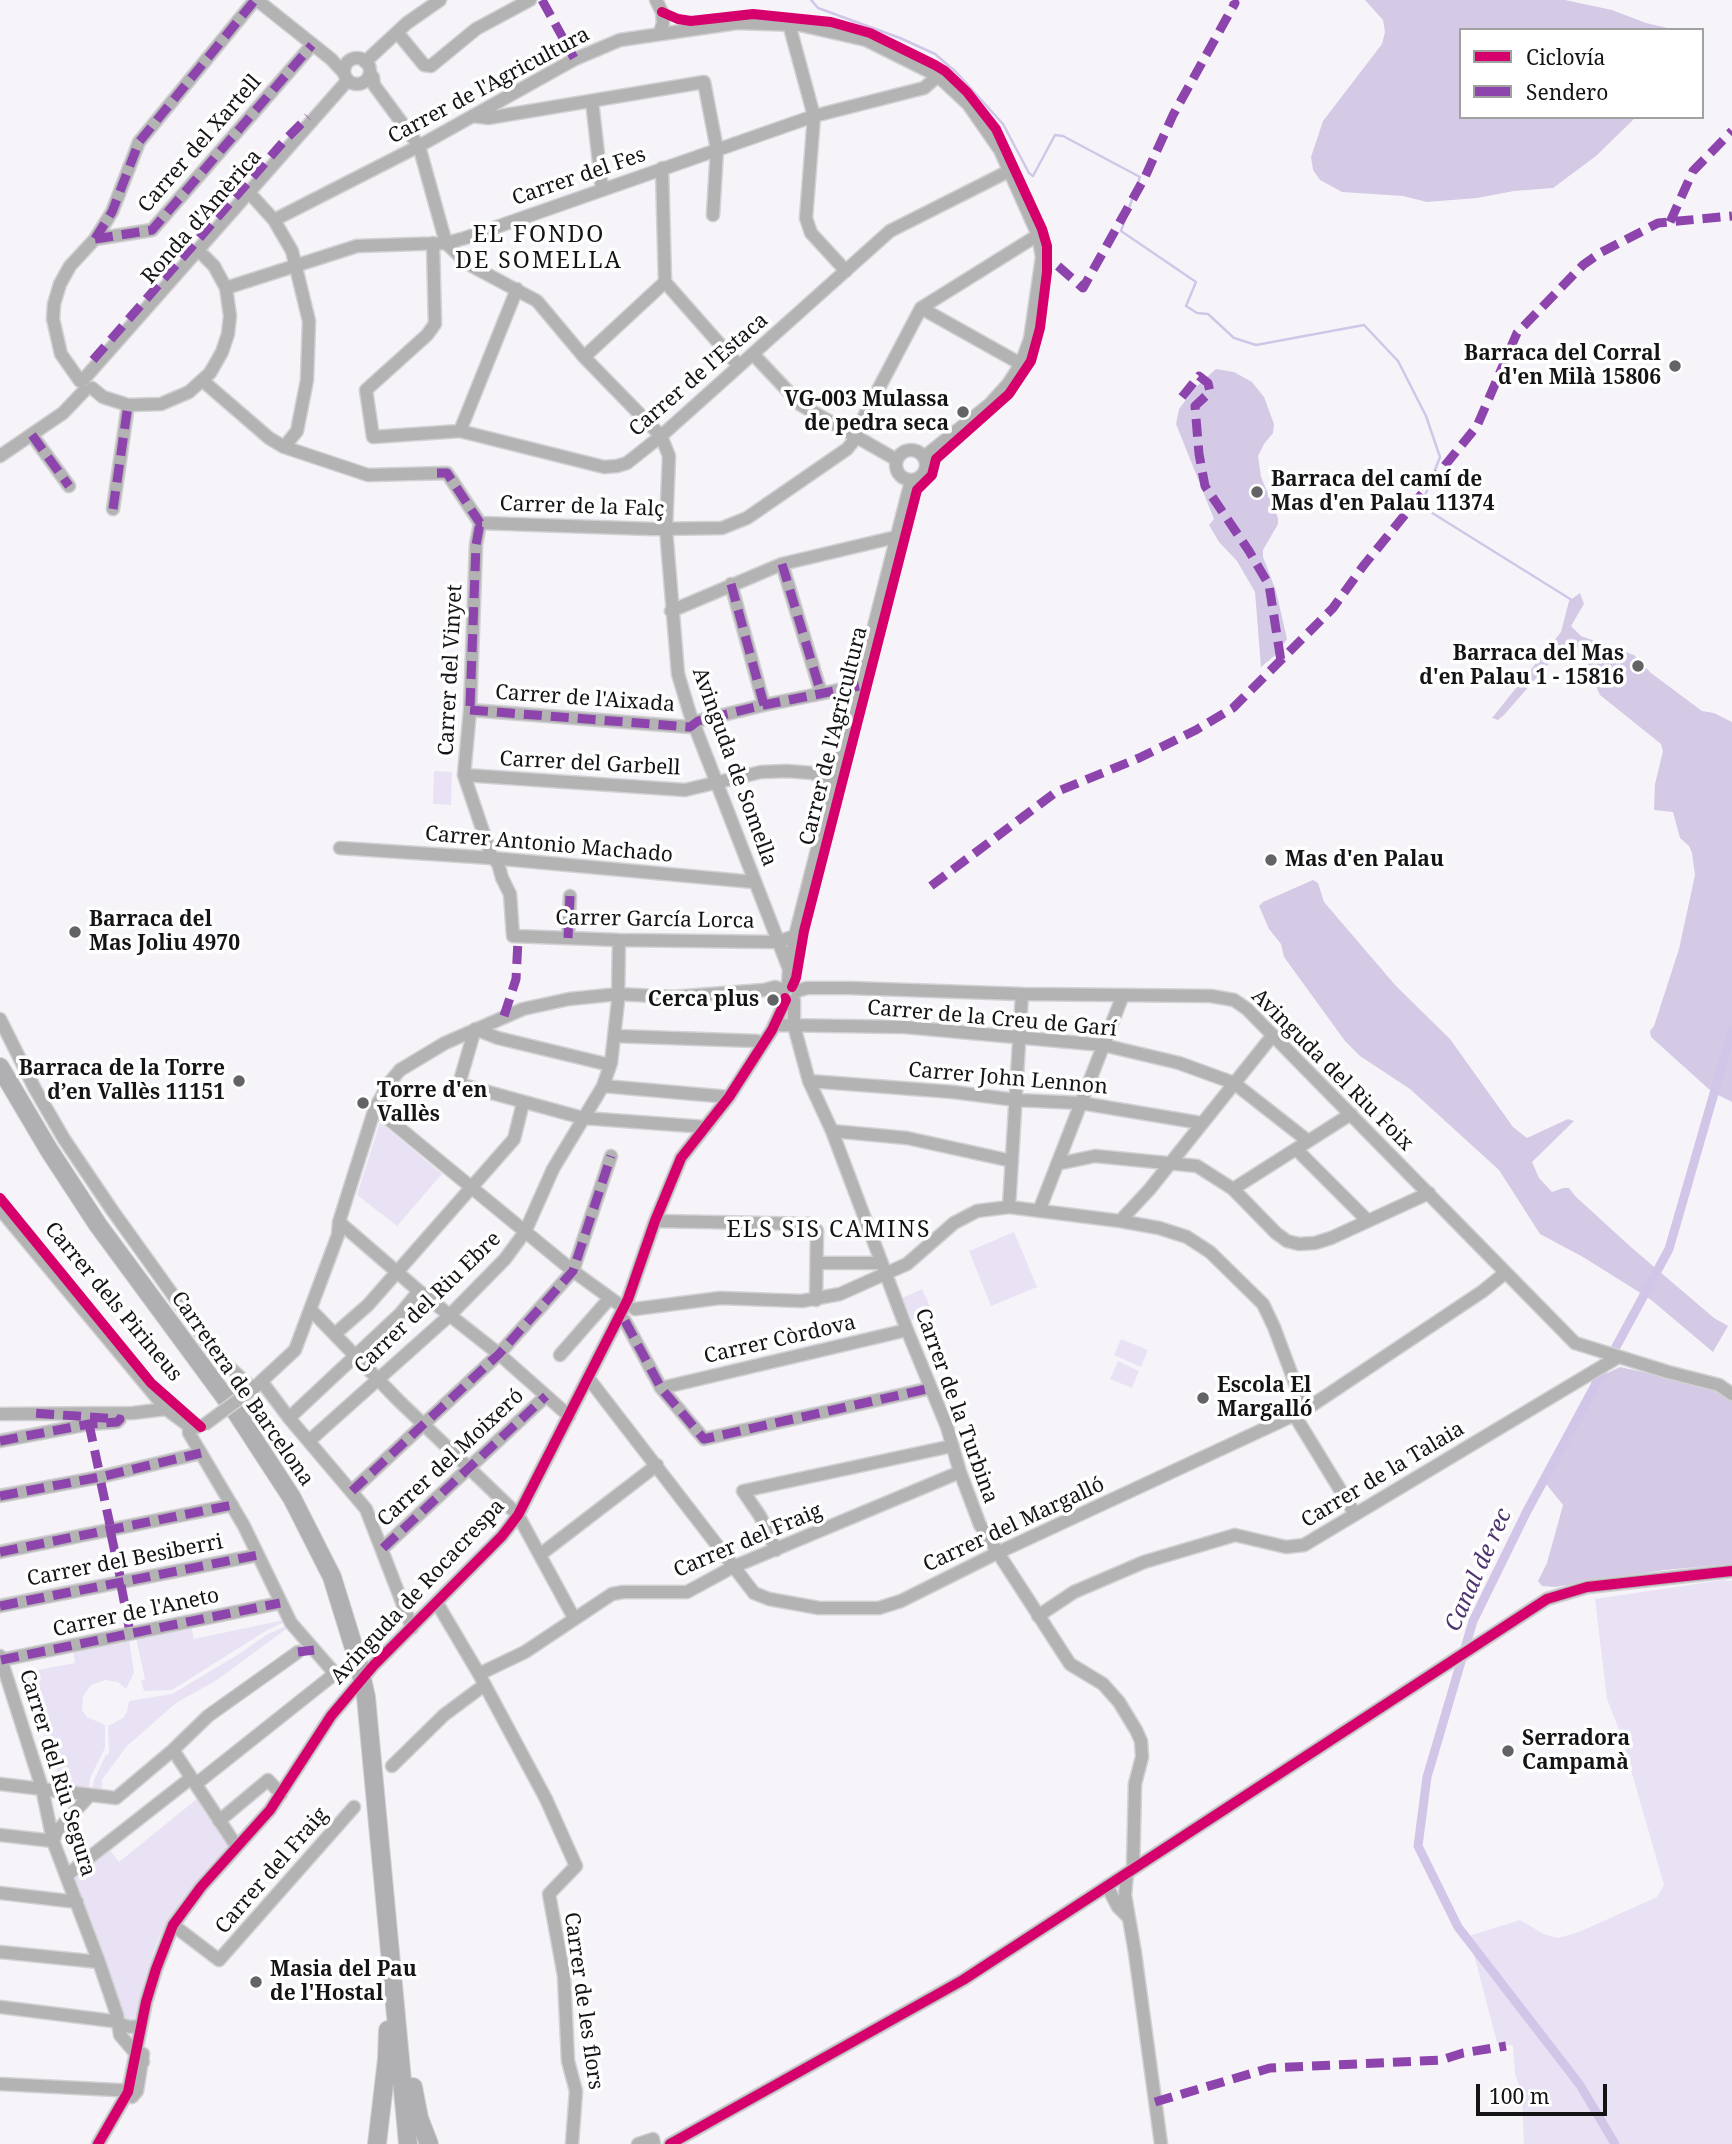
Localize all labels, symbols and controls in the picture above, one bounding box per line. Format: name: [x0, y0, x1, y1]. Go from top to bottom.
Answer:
street label: Carrer de l'Agricultura: [384, 22, 594, 150]
legend: [1459, 28, 1704, 119]
text: Ciclovía: [1526, 43, 1605, 71]
street label: Carrer del Xartell: [133, 70, 267, 218]
text: Sendero: [1526, 78, 1608, 106]
street label: Carrer del Fes: [509, 142, 649, 212]
street label: Ronda d'Amèrica: [137, 145, 267, 289]
district label: EL FONDO DE SOMELLA: [457, 221, 621, 275]
street label: Carrer de l'Estaca: [624, 308, 774, 442]
place label: Barraca del Corral d'en Milà 15806: [1464, 341, 1661, 391]
marker: Barraca del Corral d'en Milà 15806: [1667, 358, 1683, 374]
place label: VG-003 Mulassa de pedra seca: [784, 387, 949, 437]
marker: VG-003 Mulassa de pedra seca: [955, 404, 971, 420]
place label: Barraca del camí de Mas d'en Palau 11374: [1271, 467, 1495, 517]
marker: Barraca del camí de Mas d'en Palau 11374: [1249, 484, 1265, 500]
street label: Carrer de la Falç: [499, 492, 665, 522]
street label: Carrer del Vinyet: [434, 584, 468, 756]
street label: Carrer de l'Agricultura: [795, 624, 873, 848]
place label: Barraca del Mas d'en Palau 1 - 15816: [1419, 641, 1624, 691]
marker: Barraca del Mas d'en Palau 1 - 15816: [1630, 658, 1646, 674]
street label: Avinguda de Somella: [686, 664, 782, 870]
street label: Carrer de l'Aixada: [494, 680, 676, 718]
street label: Carrer del Garbell: [499, 747, 681, 781]
street label: Carrer Antonio Machado: [424, 822, 674, 868]
place label: Mas d'en Palau: [1285, 847, 1444, 873]
marker: Mas d'en Palau: [1263, 852, 1279, 868]
street label: Carrer García Lorca: [555, 906, 755, 934]
place label: Barraca del Mas Joliu 4970: [89, 907, 240, 957]
marker: Barraca del Mas Joliu 4970: [67, 924, 83, 940]
street label: Avinguda del Riu Foix: [1246, 984, 1418, 1156]
place label: Cerca plus: [648, 987, 759, 1013]
marker: Cerca plus: [765, 992, 781, 1008]
street label: Carrer de la Creu de Garí: [866, 996, 1118, 1042]
place label: Barraca de la Torre d’en Vallès 11151: [19, 1056, 225, 1106]
street label: Carrer John Lennon: [907, 1058, 1109, 1100]
marker: Barraca de la Torre d’en Vallès 11151: [231, 1073, 247, 1089]
place label: Torre d'en Vallès: [377, 1078, 488, 1128]
marker: Torre d'en Vallès: [355, 1095, 371, 1111]
district label: ELS SIS CAMINS: [728, 1216, 930, 1244]
street label: Carrer dels Pirineus: [39, 1217, 187, 1387]
street label: Carrer del Riu Ebre: [350, 1227, 506, 1379]
street label: Carretera de Barcelona: [165, 1287, 319, 1491]
street label: Carrer de la Turbina: [909, 1305, 1003, 1507]
street label: Carrer Còrdova: [702, 1310, 858, 1370]
place label: Escola El Margalló: [1217, 1373, 1313, 1423]
street label: Carrer del Moixeró: [373, 1384, 529, 1532]
marker: Escola El Margalló: [1195, 1390, 1211, 1406]
street label: Carrer de la Talaia: [1297, 1416, 1469, 1534]
street label: Carrer del Margalló: [919, 1472, 1109, 1578]
street label: Avinguda de Rocacrespa: [326, 1494, 510, 1690]
street label: Carrer del Fraig: [670, 1498, 826, 1584]
water label: Canal de rec: [1440, 1504, 1518, 1636]
street label: Carrer del Besiberri: [25, 1530, 225, 1592]
street label: Carrer de l'Aneto: [51, 1583, 221, 1643]
street label: Carrer del Riu Segura: [14, 1666, 100, 1880]
place label: Serradora Campamà: [1522, 1726, 1630, 1776]
marker: Serradora Campamà: [1500, 1743, 1516, 1759]
street label: Carrer del Fraig: [210, 1803, 334, 1939]
street label: Carrer de les flors: [558, 1911, 608, 2091]
place label: Masia del Pau de l'Hostal: [270, 1957, 417, 2007]
marker: Masia del Pau de l'Hostal: [248, 1974, 264, 1990]
scale bar: [1480, 2070, 1611, 2114]
text: 100 m: [1489, 2082, 1550, 2110]

